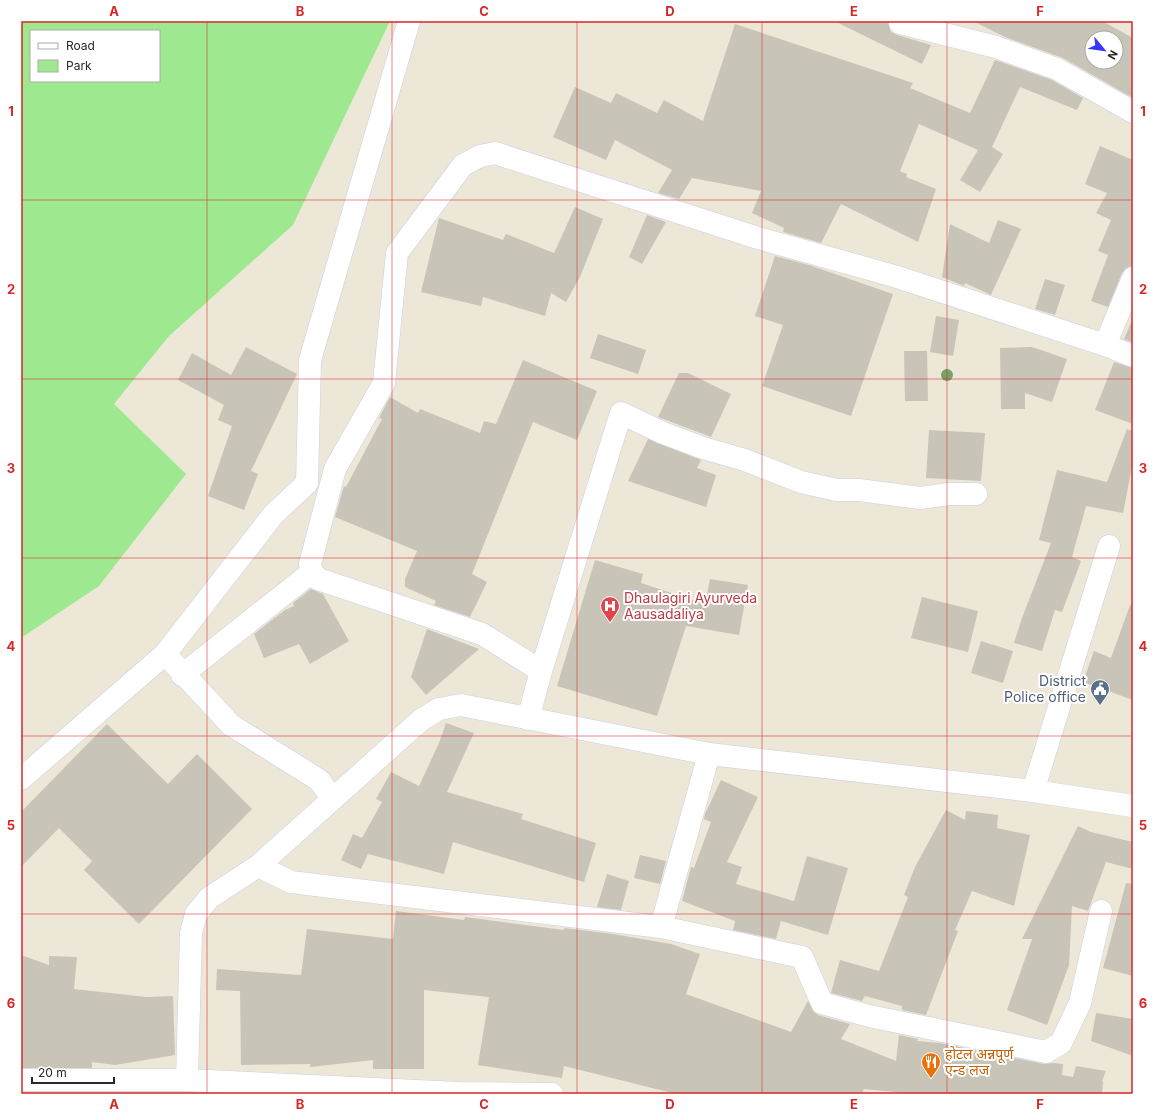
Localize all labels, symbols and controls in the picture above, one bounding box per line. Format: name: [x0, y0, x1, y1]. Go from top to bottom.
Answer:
text: A: [109, 3, 119, 19]
text: B: [296, 3, 305, 19]
text: C: [479, 3, 489, 19]
text: D: [665, 3, 675, 19]
text: E: [850, 3, 858, 19]
text: F: [1036, 3, 1044, 19]
legend: [30, 30, 160, 82]
north arrow: [1084, 30, 1124, 70]
text: Road: [66, 38, 95, 53]
text: N: [1105, 48, 1121, 62]
text: Park: [66, 58, 92, 73]
text: 1: [8, 103, 14, 119]
text: 1: [1140, 103, 1146, 119]
text: 2: [7, 281, 15, 297]
text: 2: [1139, 281, 1147, 297]
text: 3: [7, 460, 15, 476]
text: 3: [1139, 460, 1147, 476]
place label: Dhaulagiri Ayurveda Aausadaliya: [624, 589, 757, 622]
hospital icon: Dhaulagiri Ayurveda Aausadaliya: [599, 595, 621, 623]
text: 4: [7, 638, 16, 654]
text: 4: [1139, 638, 1148, 654]
place label: District Police office: [1004, 672, 1086, 705]
public building icon: District Police office: [1089, 678, 1111, 706]
text: 5: [7, 817, 15, 833]
text: 5: [1139, 817, 1147, 833]
text: 6: [7, 995, 15, 1011]
text: 6: [1139, 995, 1147, 1011]
place label: होटल अन्नपूर्ण एन्ड लज: [945, 1045, 1014, 1078]
restaurant icon: होटल अन्नपूर्ण एन्ड लज: [920, 1051, 942, 1079]
scale bar: [32, 1059, 114, 1085]
text: 20 m: [38, 1065, 67, 1080]
text: A: [109, 1096, 119, 1112]
text: B: [296, 1096, 305, 1112]
text: C: [479, 1096, 489, 1112]
text: D: [665, 1096, 675, 1112]
text: E: [850, 1096, 858, 1112]
text: F: [1036, 1096, 1044, 1112]

